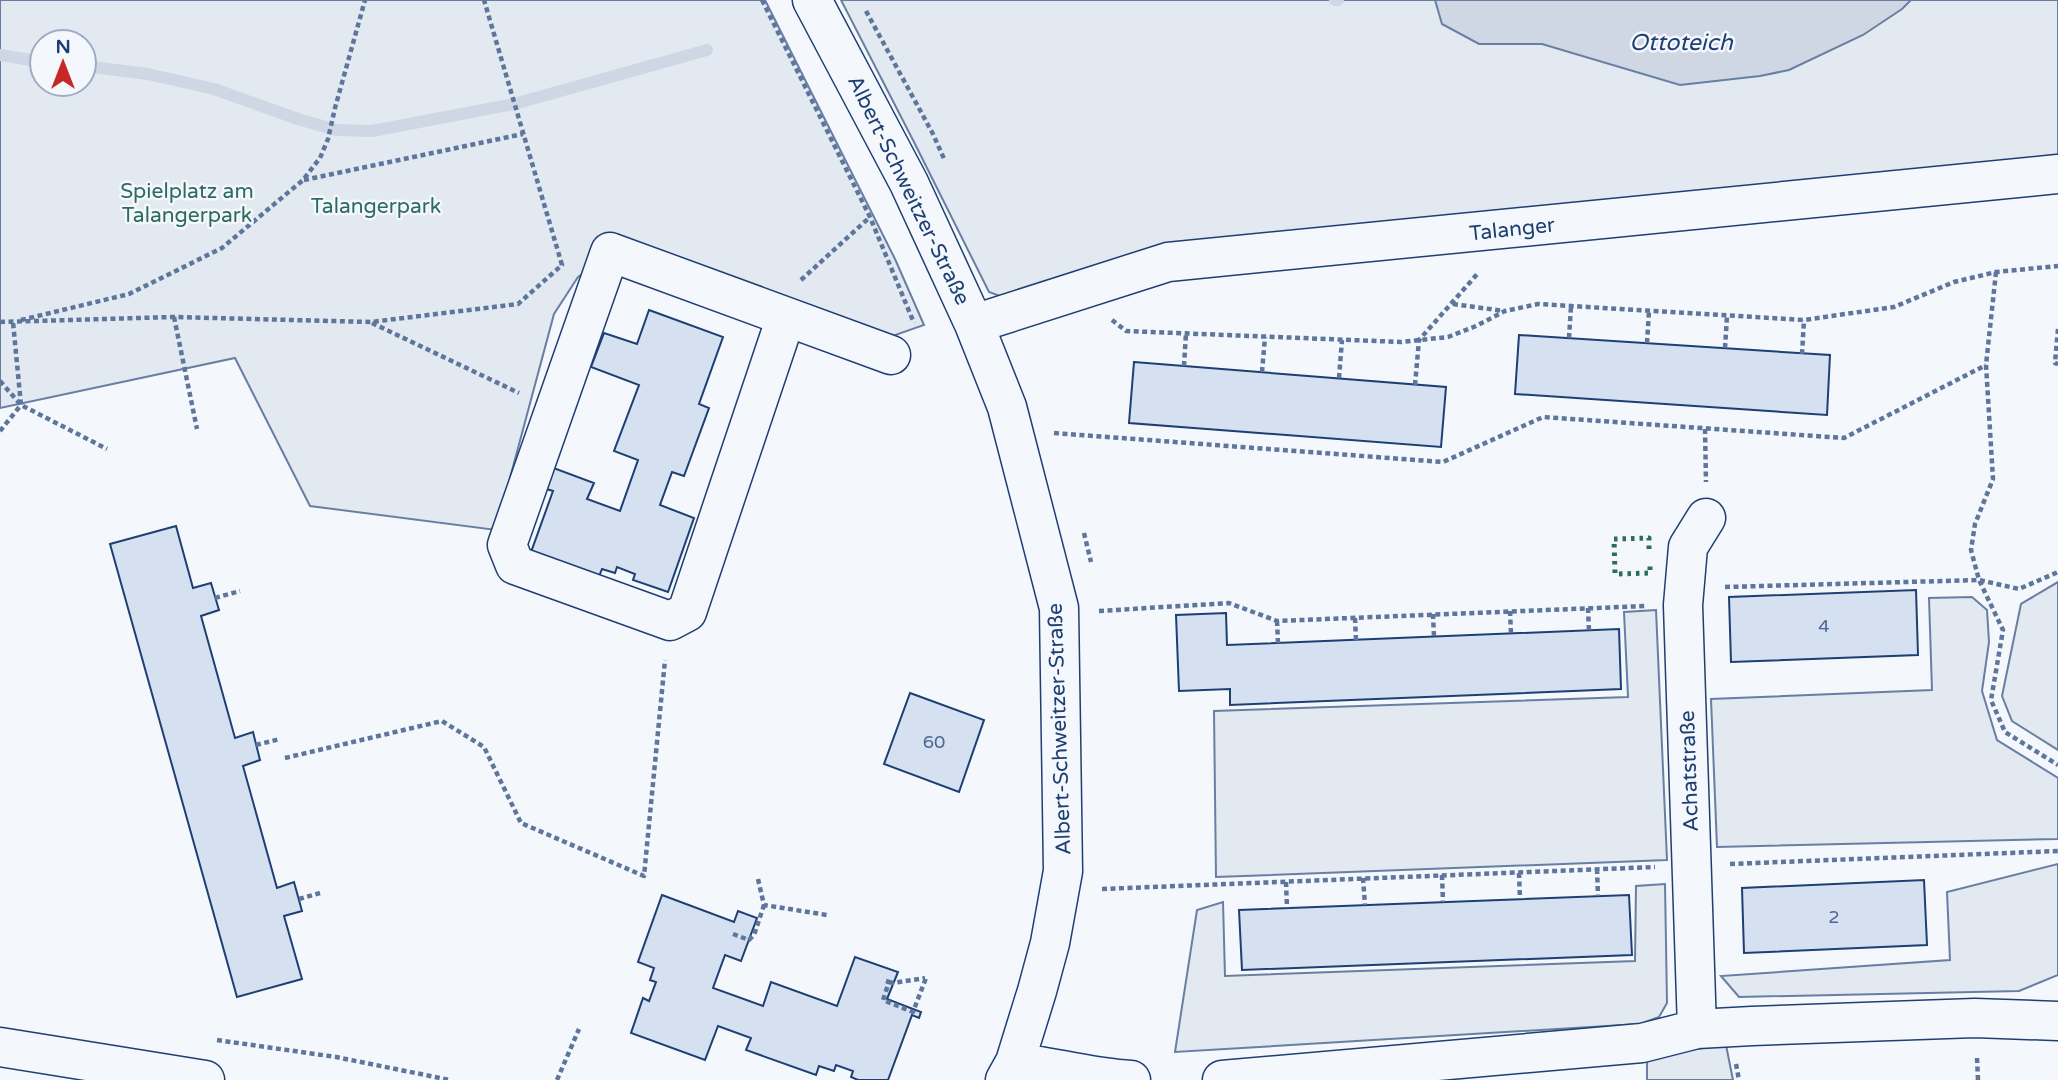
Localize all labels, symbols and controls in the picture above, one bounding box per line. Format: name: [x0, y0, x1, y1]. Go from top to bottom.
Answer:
north arrow: [28, 28, 98, 98]
water label: Ottoteich: [1629, 29, 1734, 57]
text: N: [55, 36, 71, 58]
street label: Albert-Schweitzer-Straße: [842, 71, 975, 309]
park label: Spielplatz am Talangerpark: [120, 179, 254, 228]
park label: Talangerpark: [311, 194, 441, 219]
street label: Talanger: [1468, 213, 1556, 246]
street label: Albert-Schweitzer-Straße: [1043, 602, 1076, 855]
house number: 4: [1818, 615, 1830, 637]
street label: Achatstraße: [1675, 710, 1704, 832]
house number: 60: [923, 731, 945, 753]
house number: 2: [1828, 906, 1840, 928]

